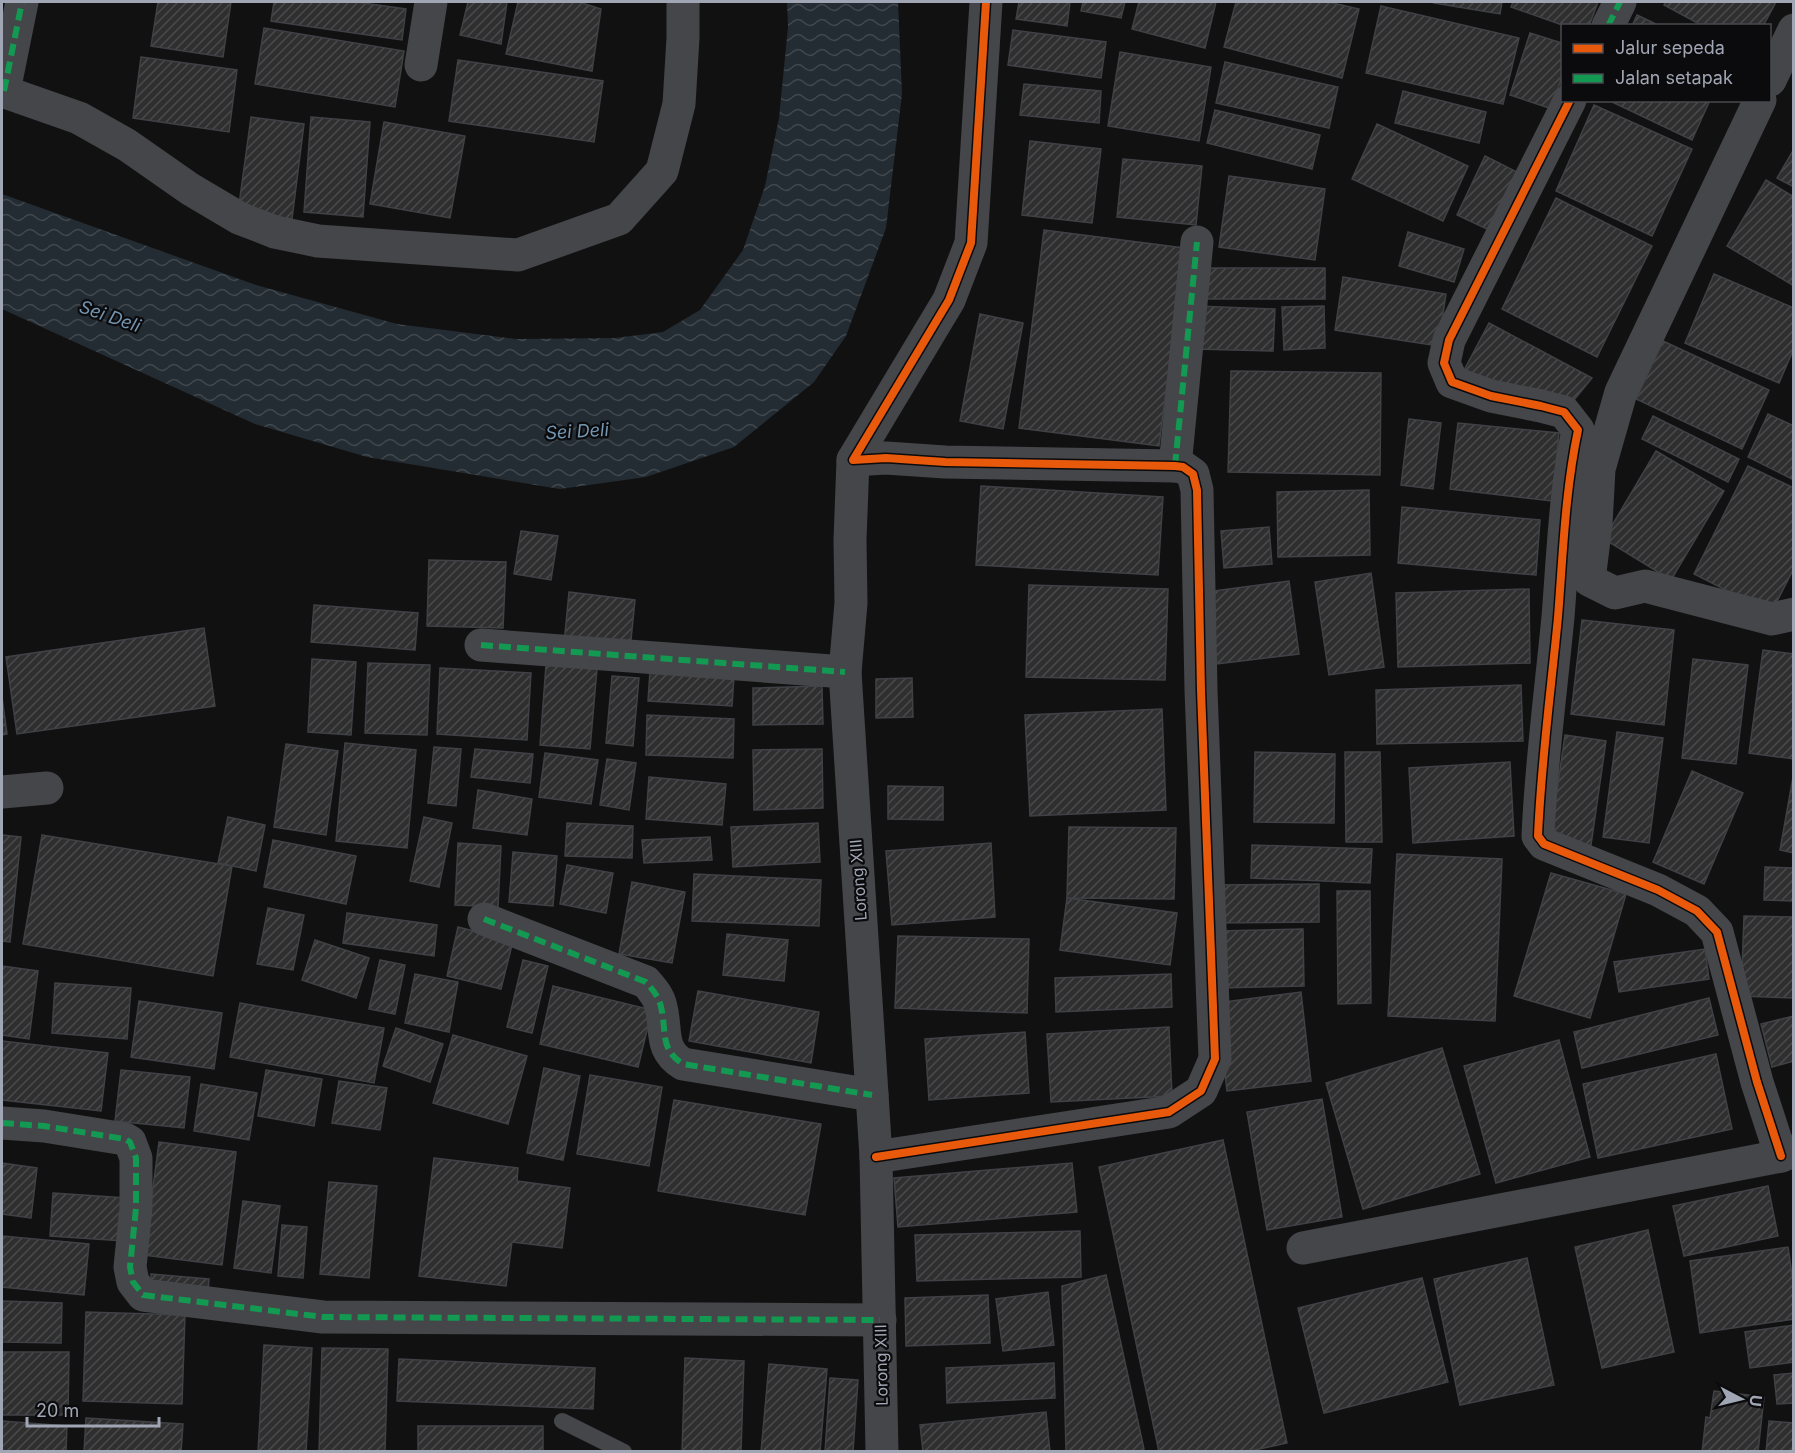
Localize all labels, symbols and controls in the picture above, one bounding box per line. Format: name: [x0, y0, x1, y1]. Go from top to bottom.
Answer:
legend: [1561, 24, 1771, 102]
text: Jalur sepeda: [1615, 37, 1725, 58]
text: Jalan setapak: [1615, 67, 1733, 88]
water label: Sei Deli: [77, 296, 144, 336]
water label: Sei Deli: [545, 419, 610, 443]
street label: Lorong XIII: [845, 839, 871, 921]
street label: Lorong XIII: [870, 1324, 892, 1406]
north arrow: [1711, 1369, 1771, 1429]
scale bar: [27, 1390, 159, 1428]
text: U: [1745, 1394, 1767, 1408]
text: 20 m: [36, 1400, 79, 1421]

